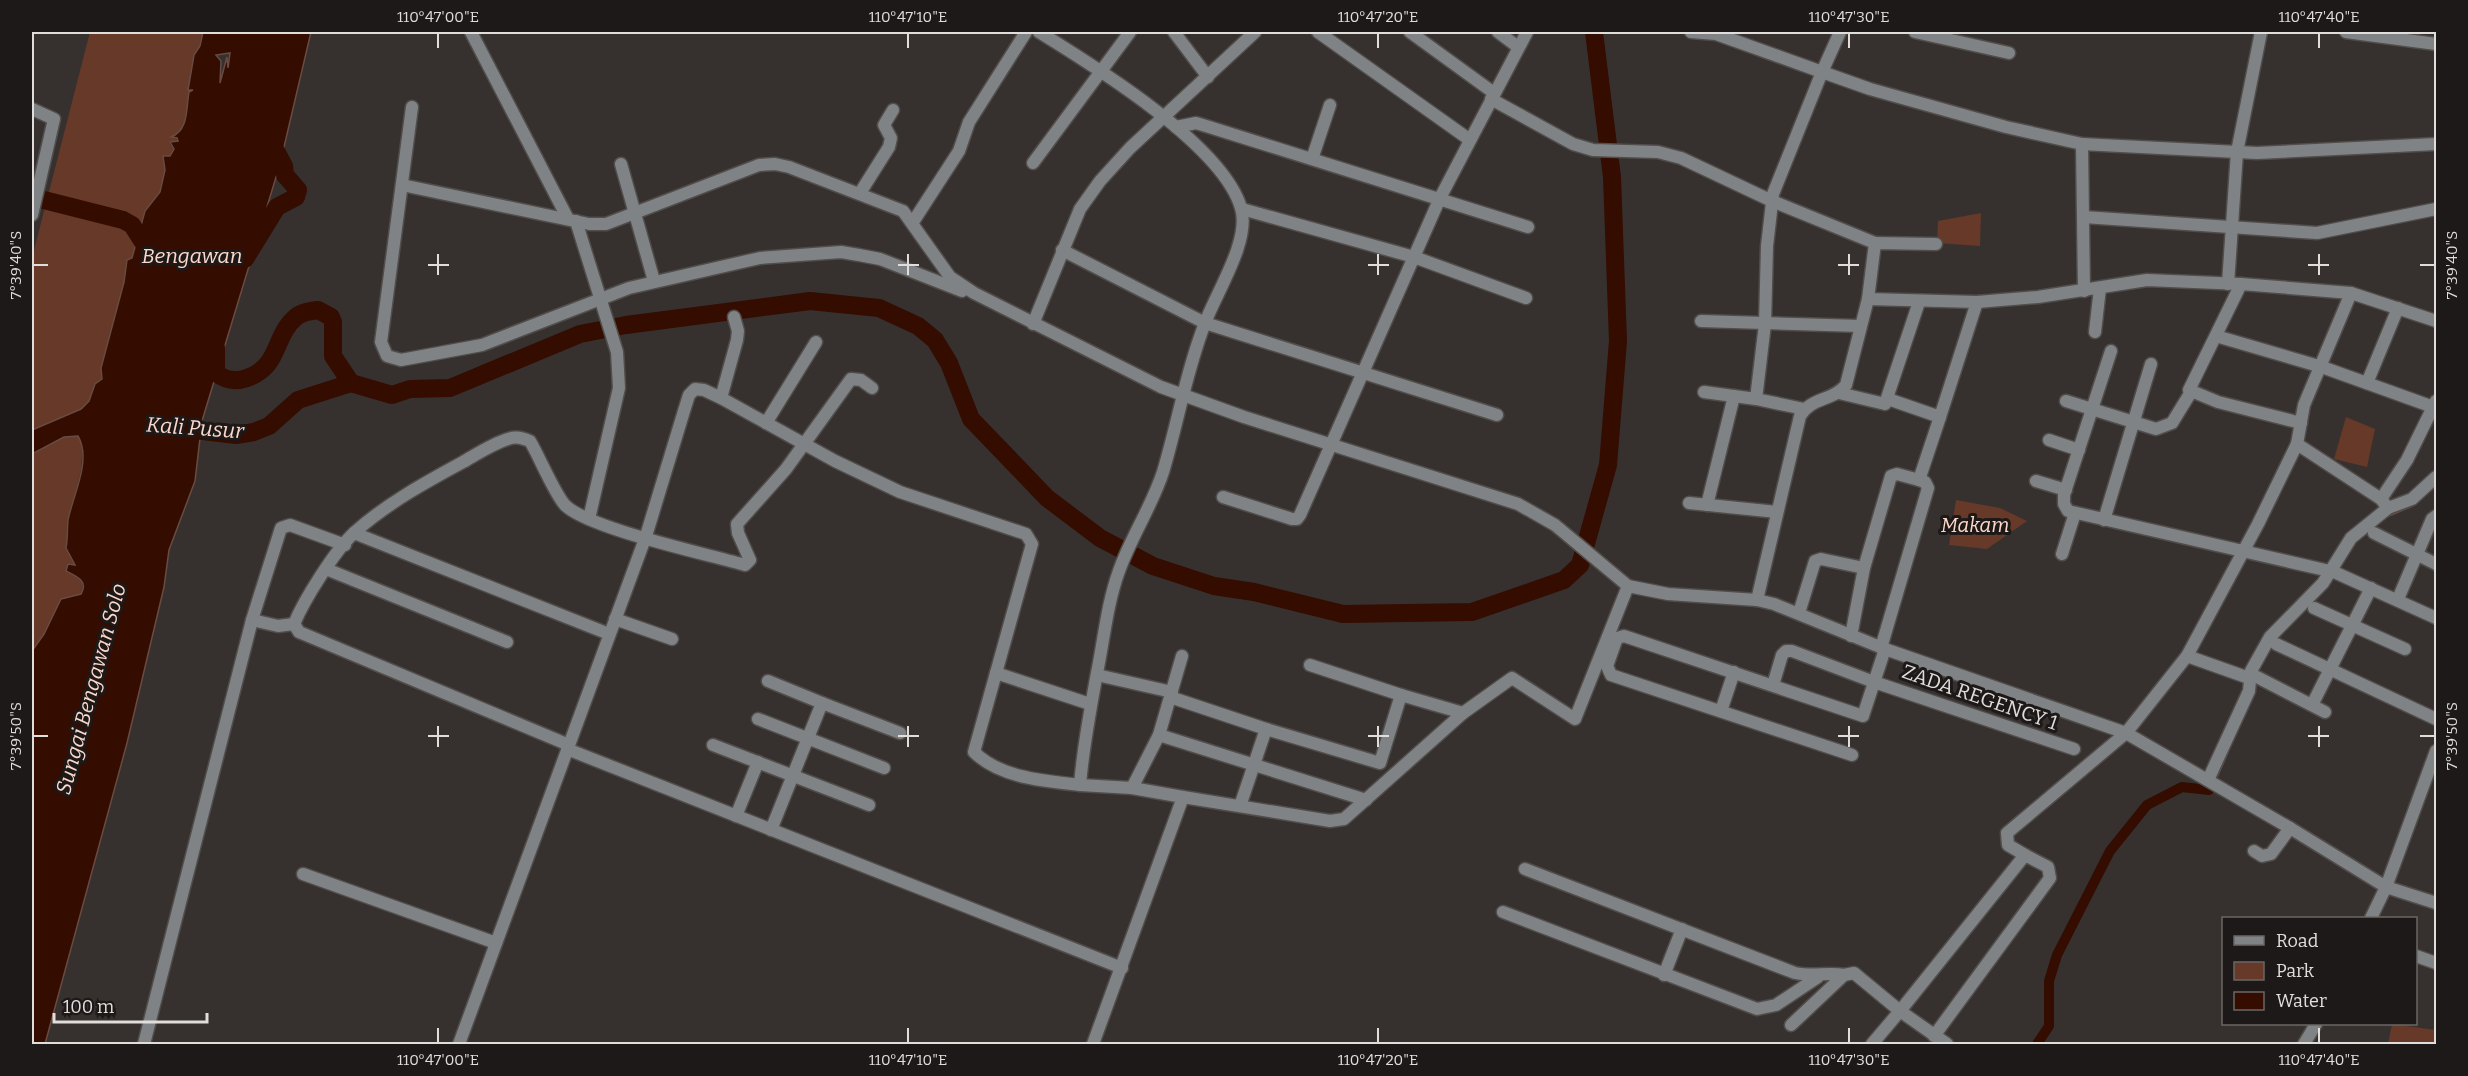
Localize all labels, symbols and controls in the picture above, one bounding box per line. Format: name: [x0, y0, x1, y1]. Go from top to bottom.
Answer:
text: 110°47'00"E: [397, 8, 479, 26]
text: 110°47'10"E: [869, 8, 947, 26]
text: 110°47'20"E: [1338, 8, 1418, 26]
text: 110°47'30"E: [1808, 8, 1890, 26]
text: 110°47'40"E: [2278, 8, 2360, 26]
text: 7°39'40"S: [7, 231, 25, 299]
text: 7°39'40"S: [2443, 231, 2461, 299]
water label: Bengawan: [142, 243, 242, 269]
water label: Kali Pusur: [145, 412, 246, 444]
park label: Makam: [1941, 513, 2009, 537]
water label: Sungai Bengawan Solo: [50, 581, 132, 797]
street label: ZADA REGENCY 1: [1899, 659, 2061, 735]
text: 7°39'50"S: [7, 702, 25, 770]
text: 7°39'50"S: [2443, 702, 2461, 770]
legend: [2222, 917, 2417, 1025]
text: Road: [2276, 930, 2319, 952]
text: Park: [2276, 960, 2315, 982]
scale bar: [54, 986, 207, 1024]
text: Water: [2276, 990, 2327, 1012]
text: 100 m: [63, 996, 114, 1018]
text: 110°47'00"E: [397, 1051, 479, 1069]
text: 110°47'10"E: [869, 1051, 947, 1069]
text: 110°47'20"E: [1338, 1051, 1418, 1069]
text: 110°47'30"E: [1808, 1051, 1890, 1069]
text: 110°47'40"E: [2278, 1051, 2360, 1069]

